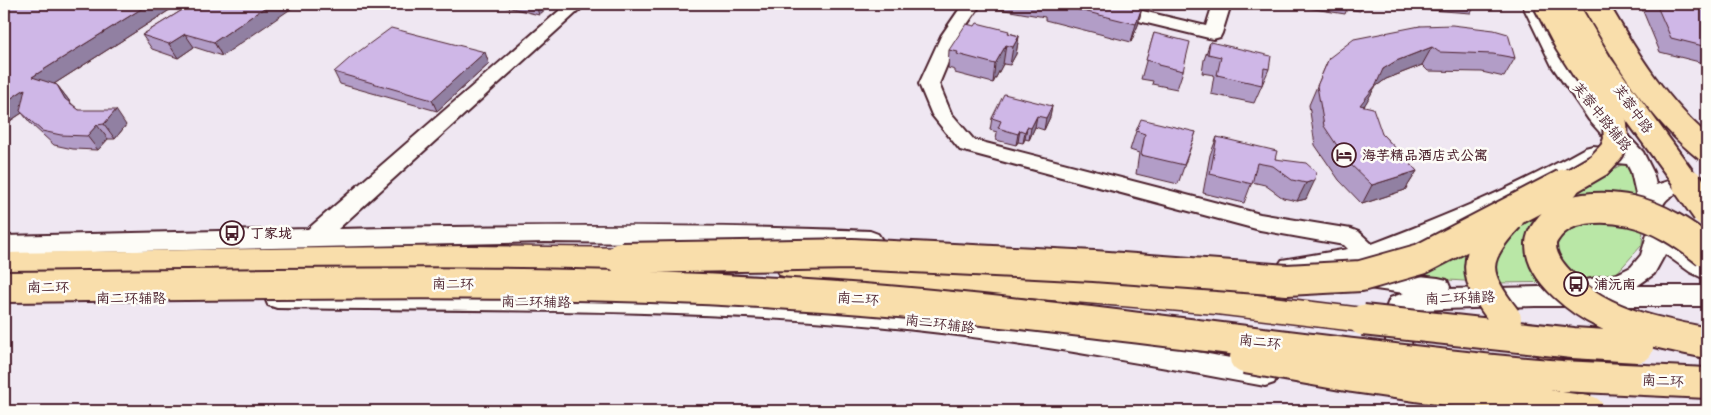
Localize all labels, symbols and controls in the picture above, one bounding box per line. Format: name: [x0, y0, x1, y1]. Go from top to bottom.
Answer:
street label: 芙蓉中路辅路: [1569, 79, 1635, 155]
street label: 芙蓉中路: [1610, 81, 1656, 137]
hotel icon: 海芋精品酒店式公寓: [1331, 142, 1357, 168]
place label: 海芋精品酒店式公寓: [1362, 147, 1488, 164]
bus stop icon: 丁家垅: [219, 220, 245, 246]
place label: 丁家垅: [250, 225, 292, 242]
bus stop icon: 浦沅南: [1563, 271, 1589, 297]
street label: 南二环: [432, 275, 474, 293]
place label: 浦沅南: [1594, 276, 1636, 293]
street label: 南二环: [27, 279, 69, 296]
street label: 南二环辅路: [1425, 288, 1495, 308]
street label: 南二环: [836, 289, 880, 309]
street label: 南二环辅路: [96, 290, 166, 307]
street label: 南二环辅路: [501, 293, 571, 311]
street label: 南二环辅路: [904, 311, 976, 337]
street label: 南二环: [1238, 331, 1282, 353]
street label: 南二环: [1642, 371, 1684, 391]

